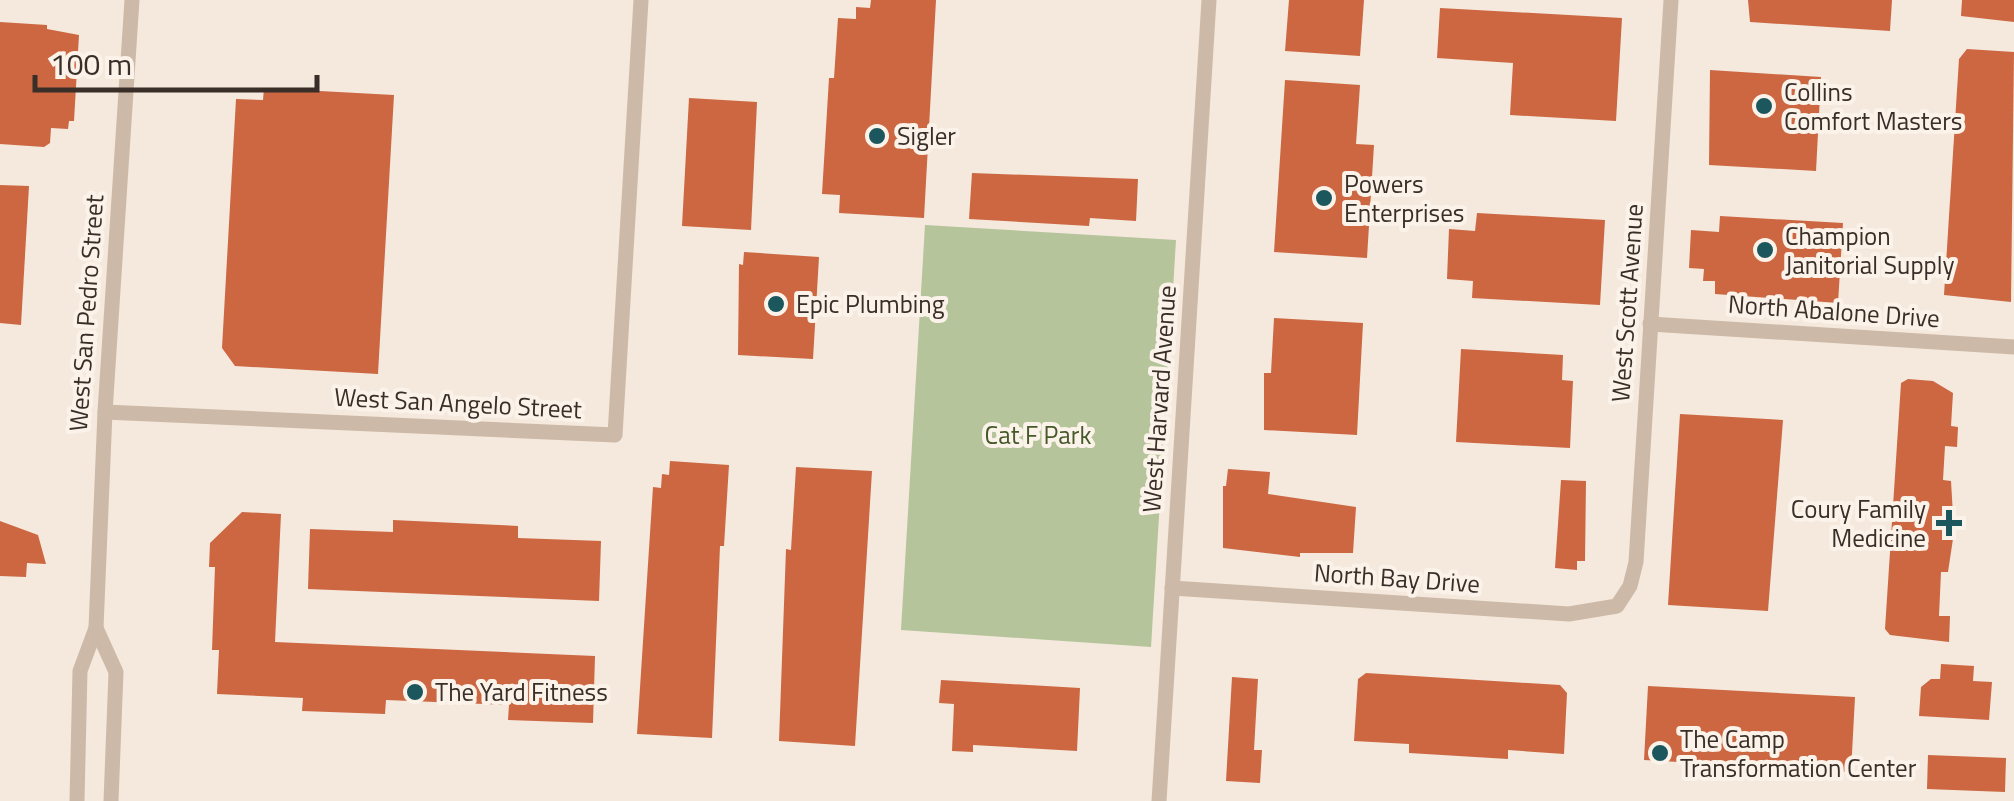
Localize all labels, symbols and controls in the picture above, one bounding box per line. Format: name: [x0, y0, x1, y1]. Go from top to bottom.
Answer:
scale bar: [35, 30, 318, 92]
text: 100 m: [50, 41, 132, 87]
place label: Collins Comfort Masters: [1784, 73, 1962, 140]
marker: Collins Comfort Masters: [1753, 95, 1775, 117]
place label: Sigler: [897, 117, 956, 155]
marker: Sigler: [866, 125, 888, 147]
place label: Powers Enterprises: [1344, 165, 1464, 232]
marker: Powers Enterprises: [1313, 187, 1335, 209]
street label: West San Pedro Street: [59, 193, 113, 433]
street label: West Scott Avenue: [1601, 203, 1653, 403]
place label: Champion Janitorial Supply: [1785, 217, 1955, 284]
marker: Champion Janitorial Supply: [1754, 239, 1776, 261]
street label: West Harvard Avenue: [1132, 284, 1186, 514]
place label: Epic Plumbing: [796, 285, 945, 323]
street label: North Abalone Drive: [1727, 285, 1941, 337]
marker: Epic Plumbing: [765, 293, 787, 315]
street label: West San Angelo Street: [333, 378, 583, 428]
park label: Cat F Park: [985, 416, 1091, 454]
place label: Coury Family Medicine: [1791, 490, 1926, 557]
marker: Coury Family Medicine: [1936, 510, 1962, 536]
street label: North Bay Drive: [1313, 553, 1481, 603]
place label: The Yard Fitness: [435, 673, 608, 711]
marker: The Yard Fitness: [404, 681, 426, 703]
place label: The Camp Transformation Center: [1680, 720, 1917, 787]
marker: The Camp Transformation Center: [1649, 742, 1671, 764]

